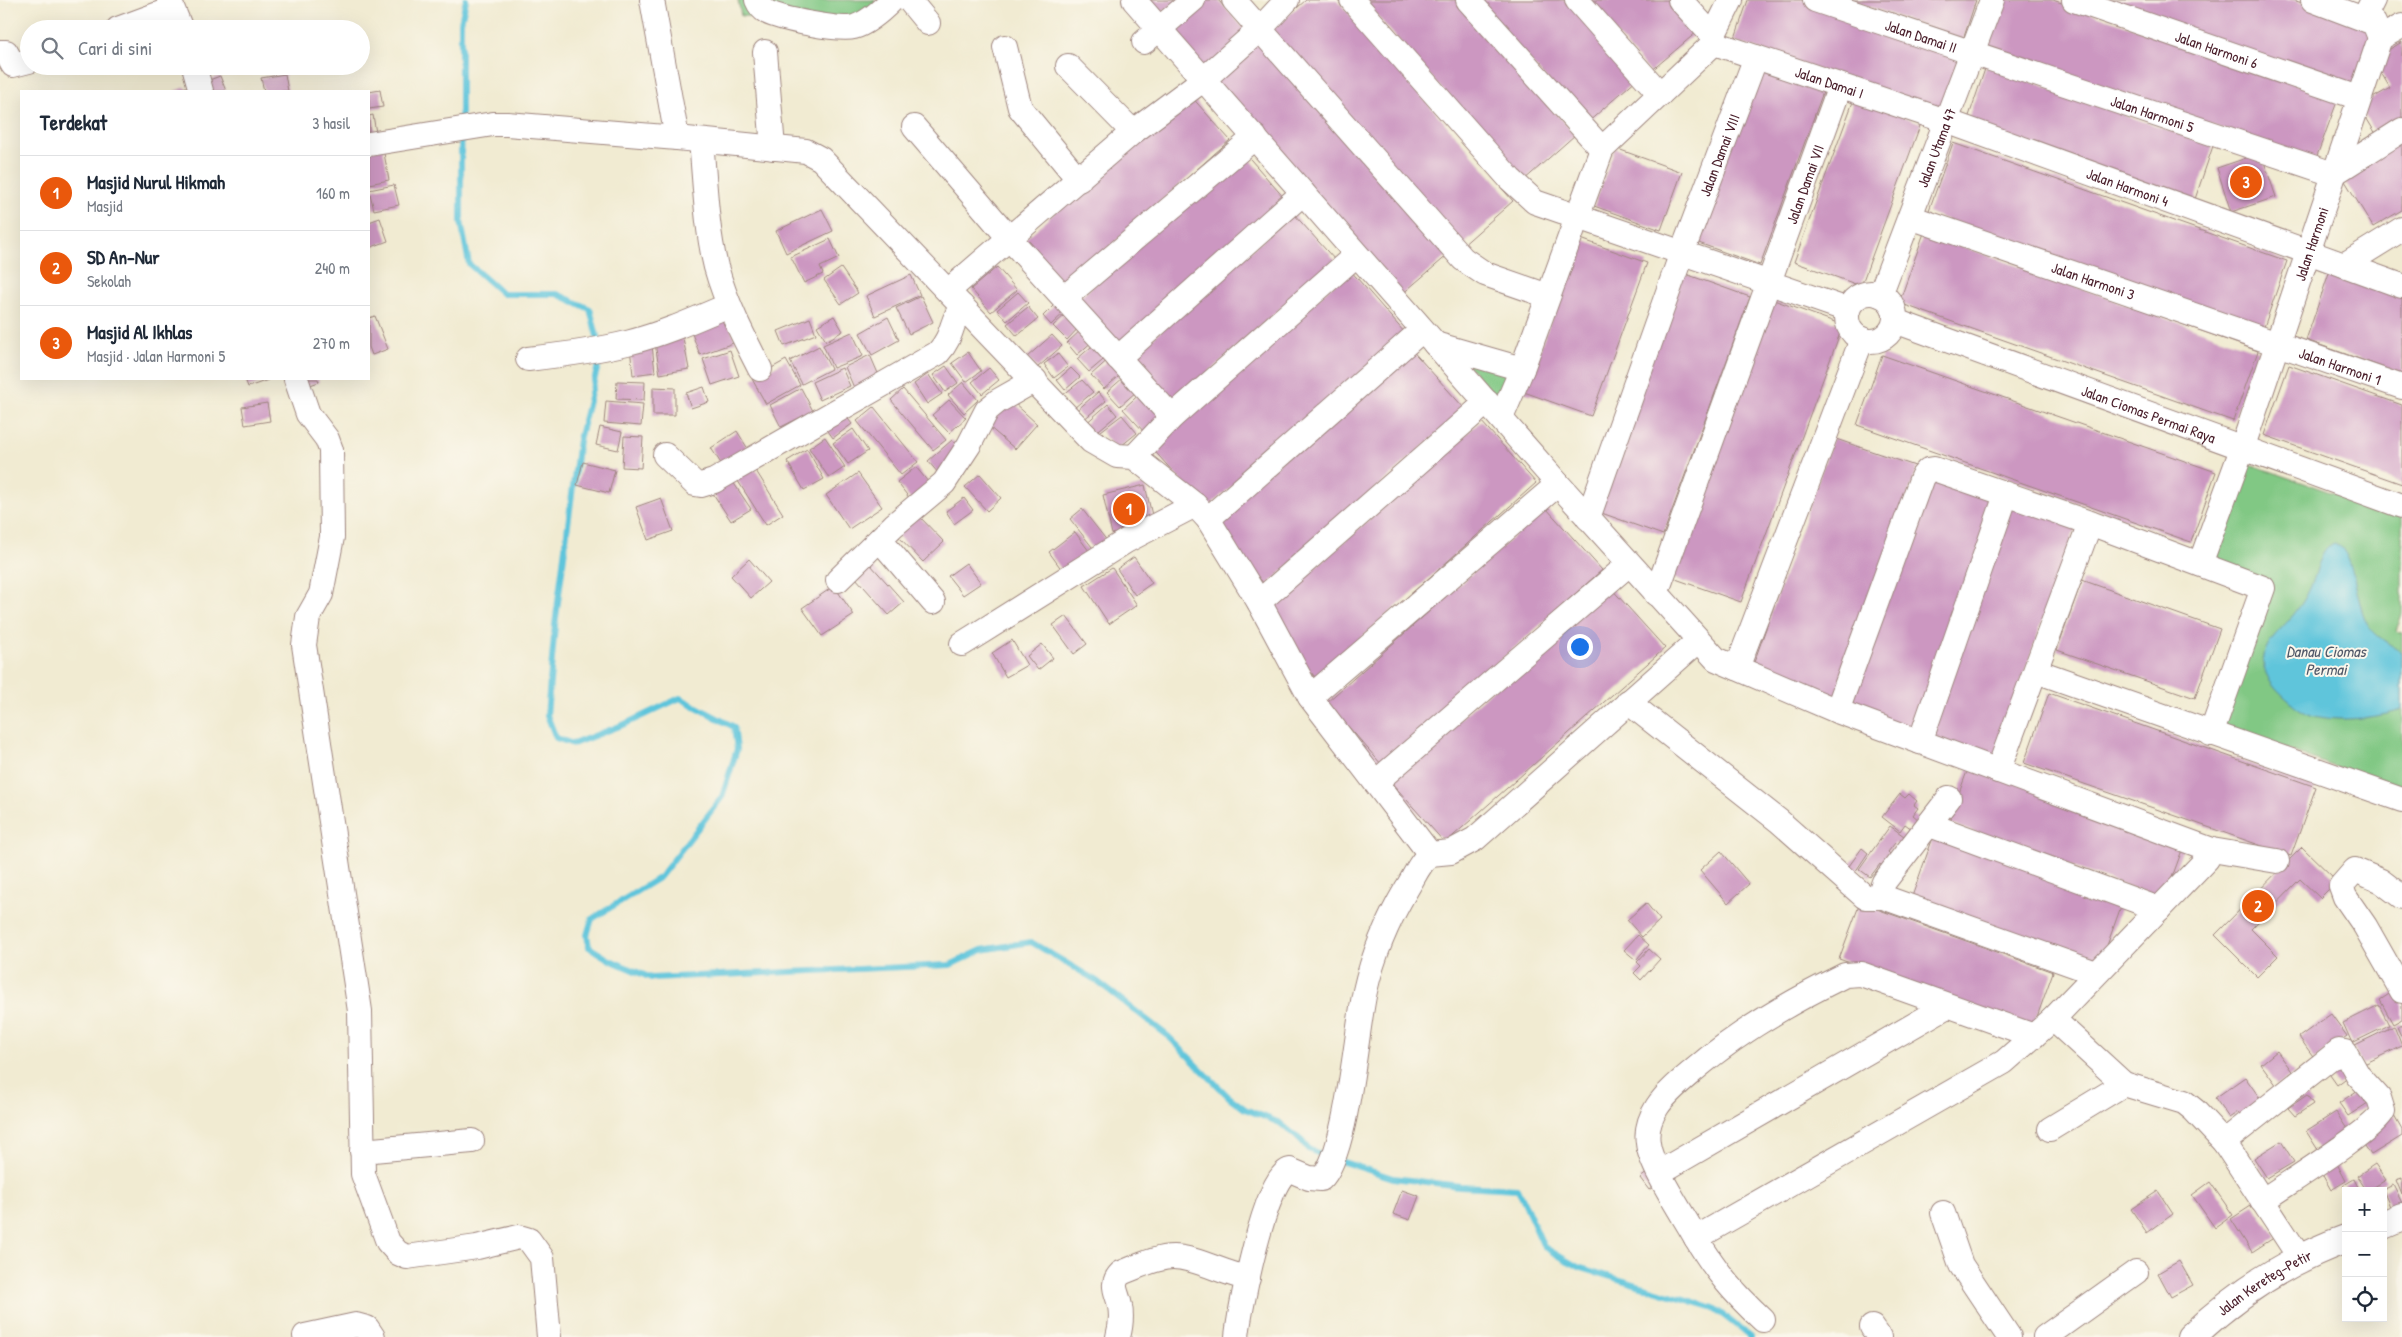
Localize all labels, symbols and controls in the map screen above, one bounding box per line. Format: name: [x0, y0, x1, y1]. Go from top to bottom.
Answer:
street label: Jalan Damai II: [1882, 14, 1960, 57]
search box: [20, 20, 370, 75]
street label: Jalan Harmoni 6: [2173, 25, 2261, 73]
icon: search: [38, 34, 66, 62]
text: Cari di sini: [78, 35, 152, 61]
street label: Jalan Damai I: [1793, 61, 1867, 103]
street label: Jalan Harmoni 5: [2108, 90, 2197, 137]
street label: Jalan Utama 47: [1911, 105, 1961, 190]
text: Terdekat: [40, 108, 107, 137]
street label: Jalan Damai VIII: [1694, 111, 1744, 199]
text: 3 hasil: [312, 112, 350, 134]
street label: Jalan Damai VII: [1780, 141, 1828, 227]
street label: Jalan Harmoni 4: [2084, 162, 2172, 211]
pin: 3: [2230, 163, 2262, 201]
text: Masjid Nurul Hikmah: [87, 169, 225, 195]
text: 1: [53, 182, 59, 204]
text: 160 m: [316, 182, 350, 204]
text: Masjid: [87, 195, 123, 217]
street label: Jalan Harmoni: [2289, 204, 2333, 283]
text: SD An-Nur: [87, 244, 160, 270]
street label: Jalan Harmoni 3: [2049, 256, 2138, 305]
text: 2: [52, 257, 60, 279]
text: 240 m: [315, 257, 350, 279]
text: Sekolah: [87, 270, 131, 292]
text: Masjid Al Ikhlas: [87, 319, 192, 345]
text: 3: [52, 332, 60, 354]
text: 270 m: [313, 332, 350, 354]
street label: Jalan Harmoni 1: [2296, 342, 2384, 389]
text: Masjid · Jalan Harmoni 5: [87, 345, 225, 367]
street label: Jalan Ciomas Permai Raya: [2079, 379, 2219, 448]
pin: 1: [1113, 490, 1145, 528]
your location: [1567, 634, 1593, 660]
water label: Danau Ciomas Permai: [2286, 640, 2368, 680]
pin: 2: [2242, 887, 2274, 925]
map controls: [2342, 1187, 2387, 1322]
button: +: [2342, 1187, 2387, 1232]
button: −: [2342, 1232, 2387, 1277]
street label: Jalan Kereteg–Petir: [2212, 1244, 2315, 1320]
button: locate: [2342, 1277, 2387, 1322]

